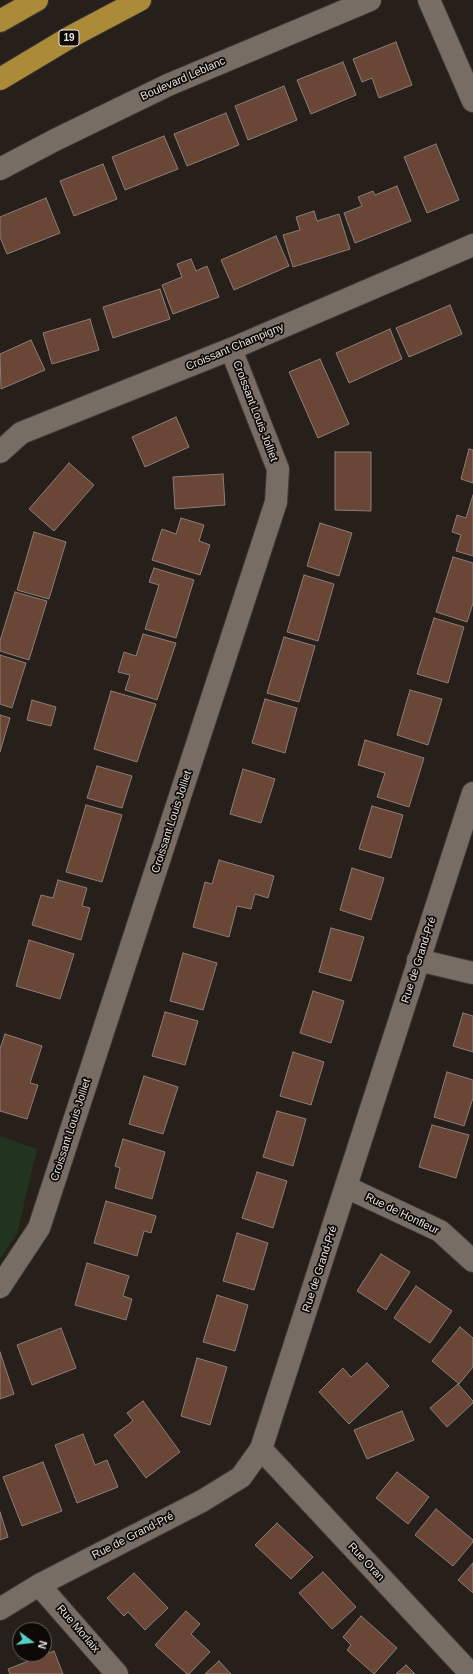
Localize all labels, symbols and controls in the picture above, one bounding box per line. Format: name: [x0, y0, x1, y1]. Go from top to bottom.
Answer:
road number: 19: [59, 30, 79, 46]
street label: Boulevard Leblanc: [139, 54, 227, 104]
street label: Croissant Champigny: [184, 320, 286, 374]
street label: Croissant Louis Jolliet: [230, 359, 280, 463]
street label: Croissant Louis Jolliet: [149, 769, 195, 875]
street label: Rue de Grand-Pré: [399, 915, 439, 1005]
street label: Croissant Louis Jolliet: [48, 1077, 94, 1183]
street label: Rue de Honfleur: [363, 1191, 441, 1237]
street label: Rue de Grand-Pré: [300, 1224, 340, 1314]
street label: Rue de Grand-Pré: [90, 1510, 176, 1562]
street label: Rue Oran: [345, 1540, 387, 1584]
street label: Rue Morlaix: [54, 1603, 102, 1655]
north arrow: [12, 1622, 52, 1662]
text: N: [36, 1639, 49, 1650]

